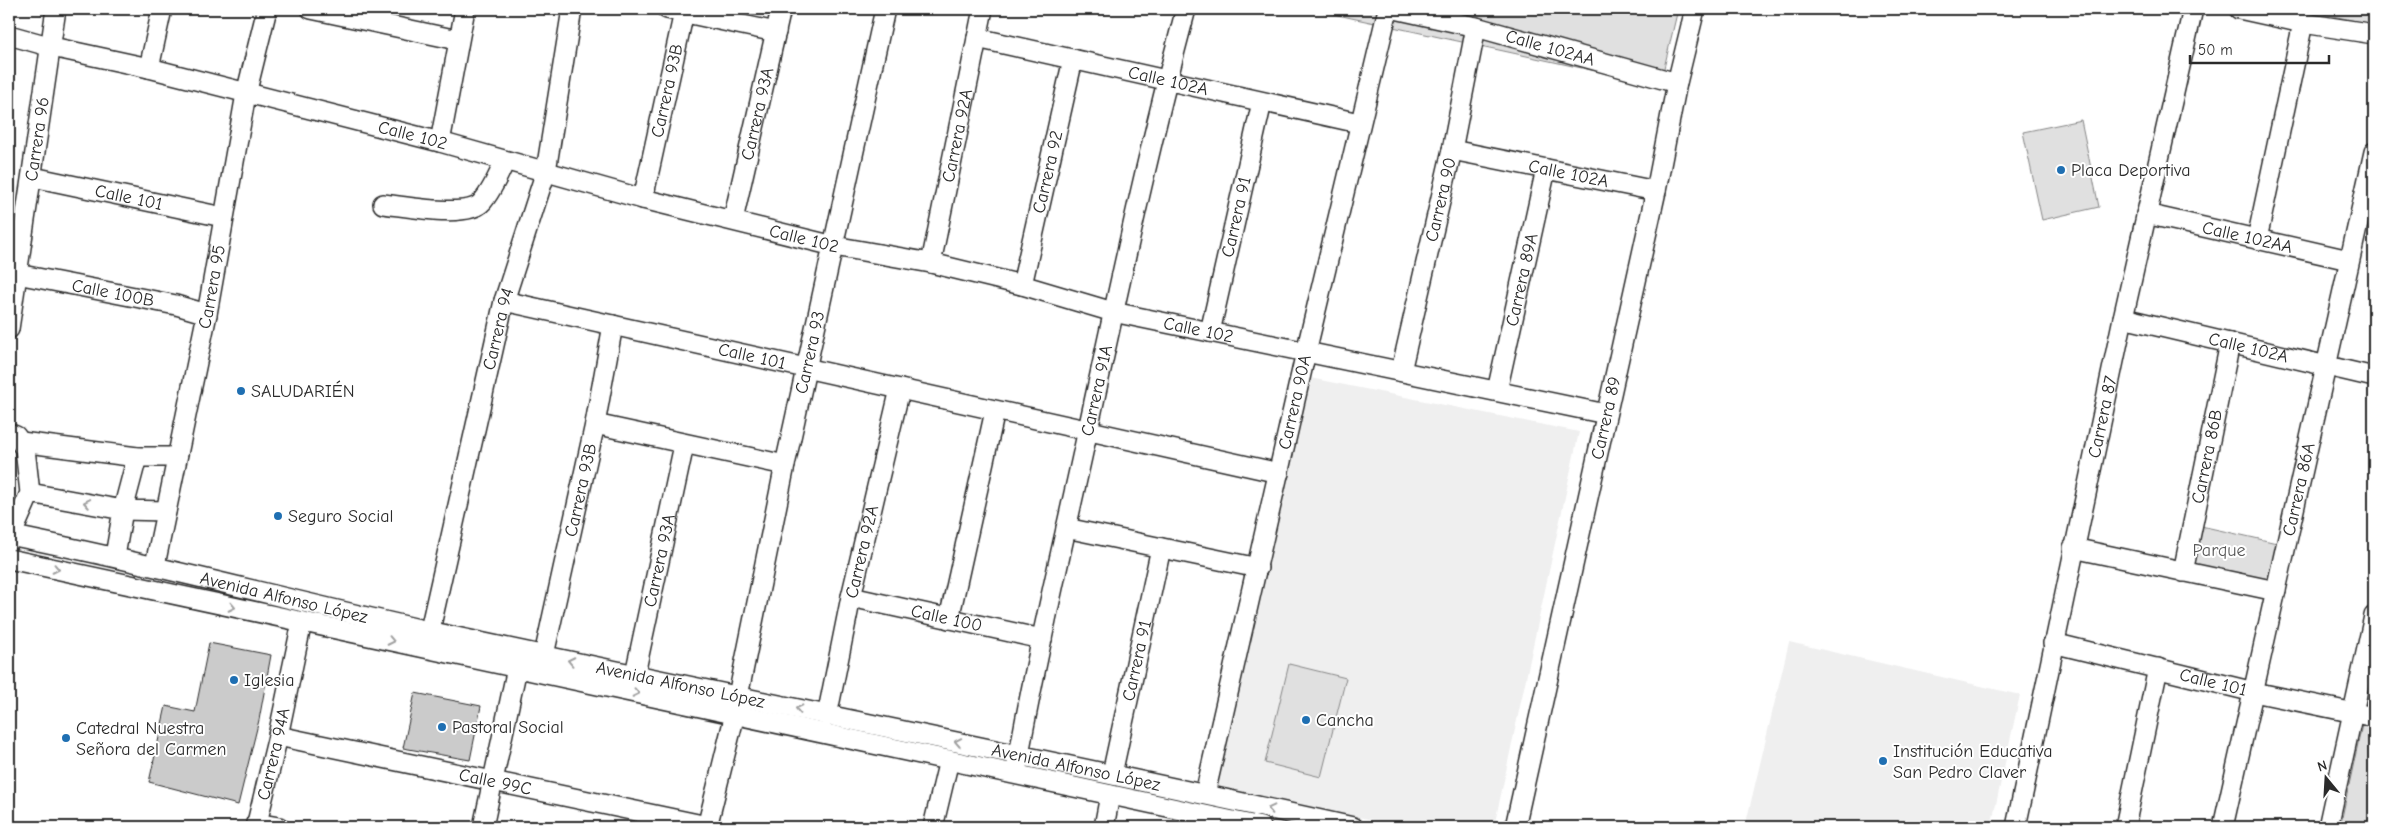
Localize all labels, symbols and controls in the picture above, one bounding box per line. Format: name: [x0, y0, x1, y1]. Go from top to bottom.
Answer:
street label: Calle 102AA: [1503, 26, 1597, 71]
scale bar: [2190, 32, 2329, 64]
text: 50 m: [2198, 41, 2233, 59]
street label: Carrera 93B: [647, 42, 688, 139]
street label: Calle 102A: [1126, 62, 1210, 100]
street label: Carrera 93A: [737, 65, 778, 162]
street label: Carrera 92A: [938, 87, 977, 184]
street label: Carrera 96: [21, 96, 54, 183]
street label: Calle 102: [376, 117, 450, 155]
street label: Carrera 92: [1028, 128, 1068, 215]
street label: Carrera 90: [1421, 155, 1461, 244]
street label: Calle 102A: [1527, 156, 1610, 192]
place label: Placa Deportiva: [2071, 160, 2191, 181]
marker: Placa Deportiva: [2055, 164, 2067, 176]
street label: Carrera 91: [1217, 175, 1256, 259]
street label: Calle 101: [93, 180, 165, 215]
street label: Calle 102AA: [2200, 217, 2294, 258]
street label: Calle 102: [767, 220, 840, 258]
street label: Carrera 89A: [1502, 231, 1543, 328]
street label: Carrera 95: [194, 243, 230, 331]
street label: Calle 100B: [70, 275, 156, 312]
street label: Carrera 94: [479, 285, 519, 372]
street label: Carrera 93: [791, 309, 829, 396]
street label: Calle 102: [1162, 313, 1235, 348]
street label: Calle 102A: [2206, 328, 2290, 368]
street label: Calle 101: [716, 339, 788, 374]
street label: Carrera 91A: [1077, 343, 1117, 438]
street label: Carrera 90A: [1274, 353, 1316, 452]
street label: Carrera 87: [2084, 374, 2122, 460]
street label: Carrera 89: [1587, 375, 1626, 461]
place label: SALUDARIÉN: [251, 380, 355, 402]
marker: SALUDARIÉN: [235, 385, 247, 397]
street label: Carrera 86B: [2187, 408, 2227, 505]
street label: Carrera 93B: [560, 441, 601, 539]
street label: Carrera 86A: [2278, 441, 2320, 538]
one-way arrow: [82, 499, 91, 509]
street label: Carrera 92A: [841, 503, 883, 600]
place label: Seguro Social: [288, 506, 394, 527]
marker: Seguro Social: [272, 510, 284, 522]
street label: Carrera 93A: [640, 512, 680, 609]
park label: Parque: [2193, 540, 2245, 561]
one-way arrow: [52, 563, 61, 574]
street label: Avenida Alfonso López: [198, 568, 370, 628]
street label: Calle 100: [909, 601, 984, 637]
one-way arrow: [228, 602, 237, 612]
street label: Carrera 91: [1118, 618, 1156, 703]
one-way arrow: [387, 635, 396, 646]
one-way arrow: [567, 656, 576, 667]
street label: Avenida Alfonso López: [594, 657, 767, 713]
street label: Calle 101: [2177, 664, 2249, 701]
place label: Iglesia: [244, 670, 294, 691]
marker: Iglesia: [228, 674, 240, 686]
one-way arrow: [631, 687, 640, 698]
one-way arrow: [794, 705, 803, 715]
street label: Carrera 94A: [253, 706, 295, 802]
place label: Cancha: [1316, 710, 1374, 731]
marker: Cancha: [1300, 714, 1312, 726]
place label: Pastoral Social: [452, 717, 564, 738]
place label: Catedral Nuestra Señora del Carmen: [76, 718, 226, 760]
marker: Pastoral Social: [436, 721, 448, 733]
marker: Catedral Nuestra Señora del Carmen: [60, 732, 72, 744]
one-way arrow: [954, 738, 962, 748]
street label: Avenida Alfonso López: [990, 740, 1162, 796]
place label: Institución Educativa San Pedro Claver: [1893, 741, 2053, 783]
north arrow: [2300, 754, 2350, 804]
marker: Institución Educativa San Pedro Claver: [1877, 755, 1889, 767]
text: N: [2315, 757, 2329, 776]
street label: Calle 99C: [457, 764, 533, 800]
one-way arrow: [1267, 804, 1275, 815]

